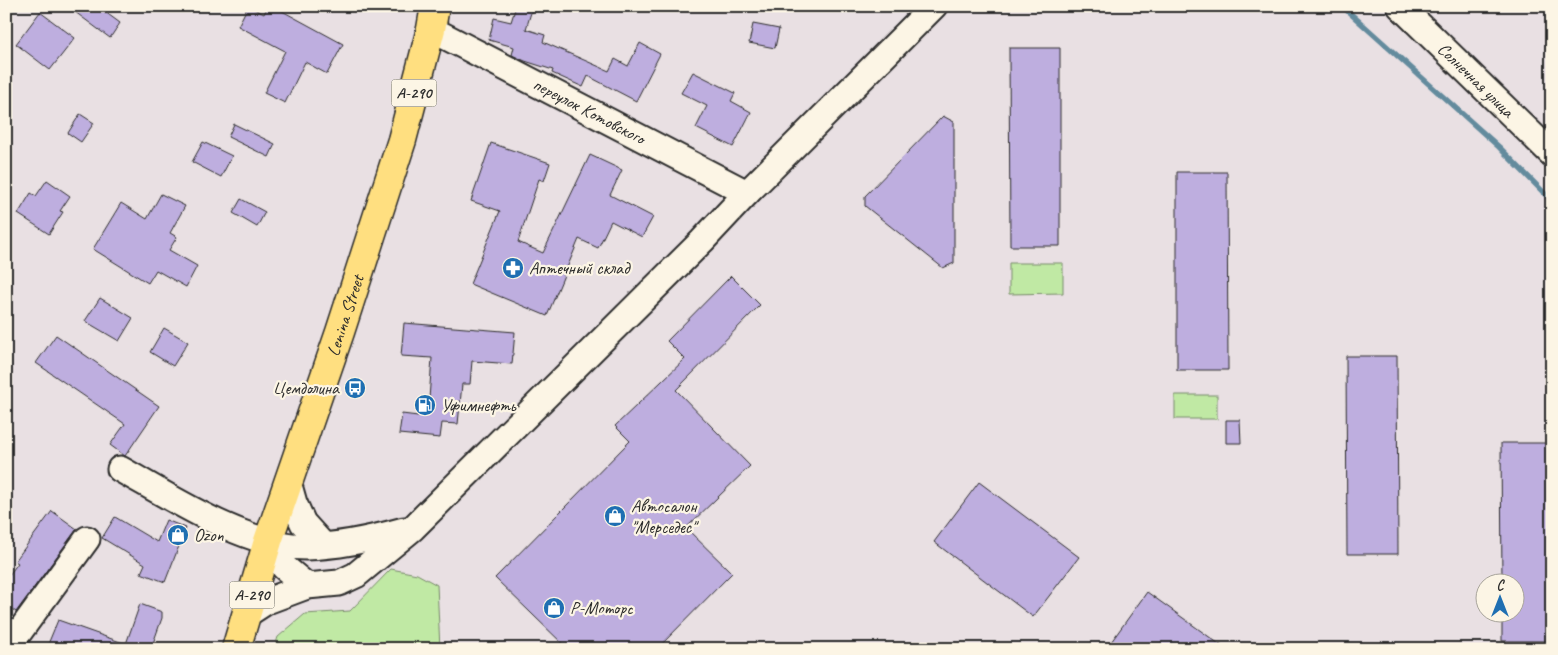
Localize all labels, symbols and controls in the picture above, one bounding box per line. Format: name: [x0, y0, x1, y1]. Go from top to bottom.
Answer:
street label: Солнечная улица: [1433, 38, 1520, 123]
street label: переулок Котовского: [529, 73, 650, 150]
road number: А-290: [392, 80, 436, 106]
pharmacy icon: Аптечный склад: [501, 256, 525, 280]
place label: Аптечный склад: [529, 257, 631, 279]
street label: Lenina Street: [322, 270, 369, 359]
bus stop icon: Цемдолина: [343, 376, 367, 400]
place label: Цемдолина: [273, 377, 340, 399]
fuel station icon: Уфимнефть: [413, 393, 437, 417]
place label: Уфимнефть: [441, 394, 517, 416]
place label: Автосалон "Мерседес": [631, 495, 699, 538]
shop icon: Автосалон "Мерседес": [603, 504, 627, 528]
shop icon: Ozon: [166, 523, 190, 547]
place label: Ozon: [194, 524, 224, 546]
north arrow: [1476, 572, 1526, 622]
text: С: [1497, 577, 1506, 594]
road number: А-290: [230, 582, 274, 608]
shop icon: Р-Моторс: [542, 596, 566, 620]
place label: Р-Моторс: [570, 597, 634, 619]

